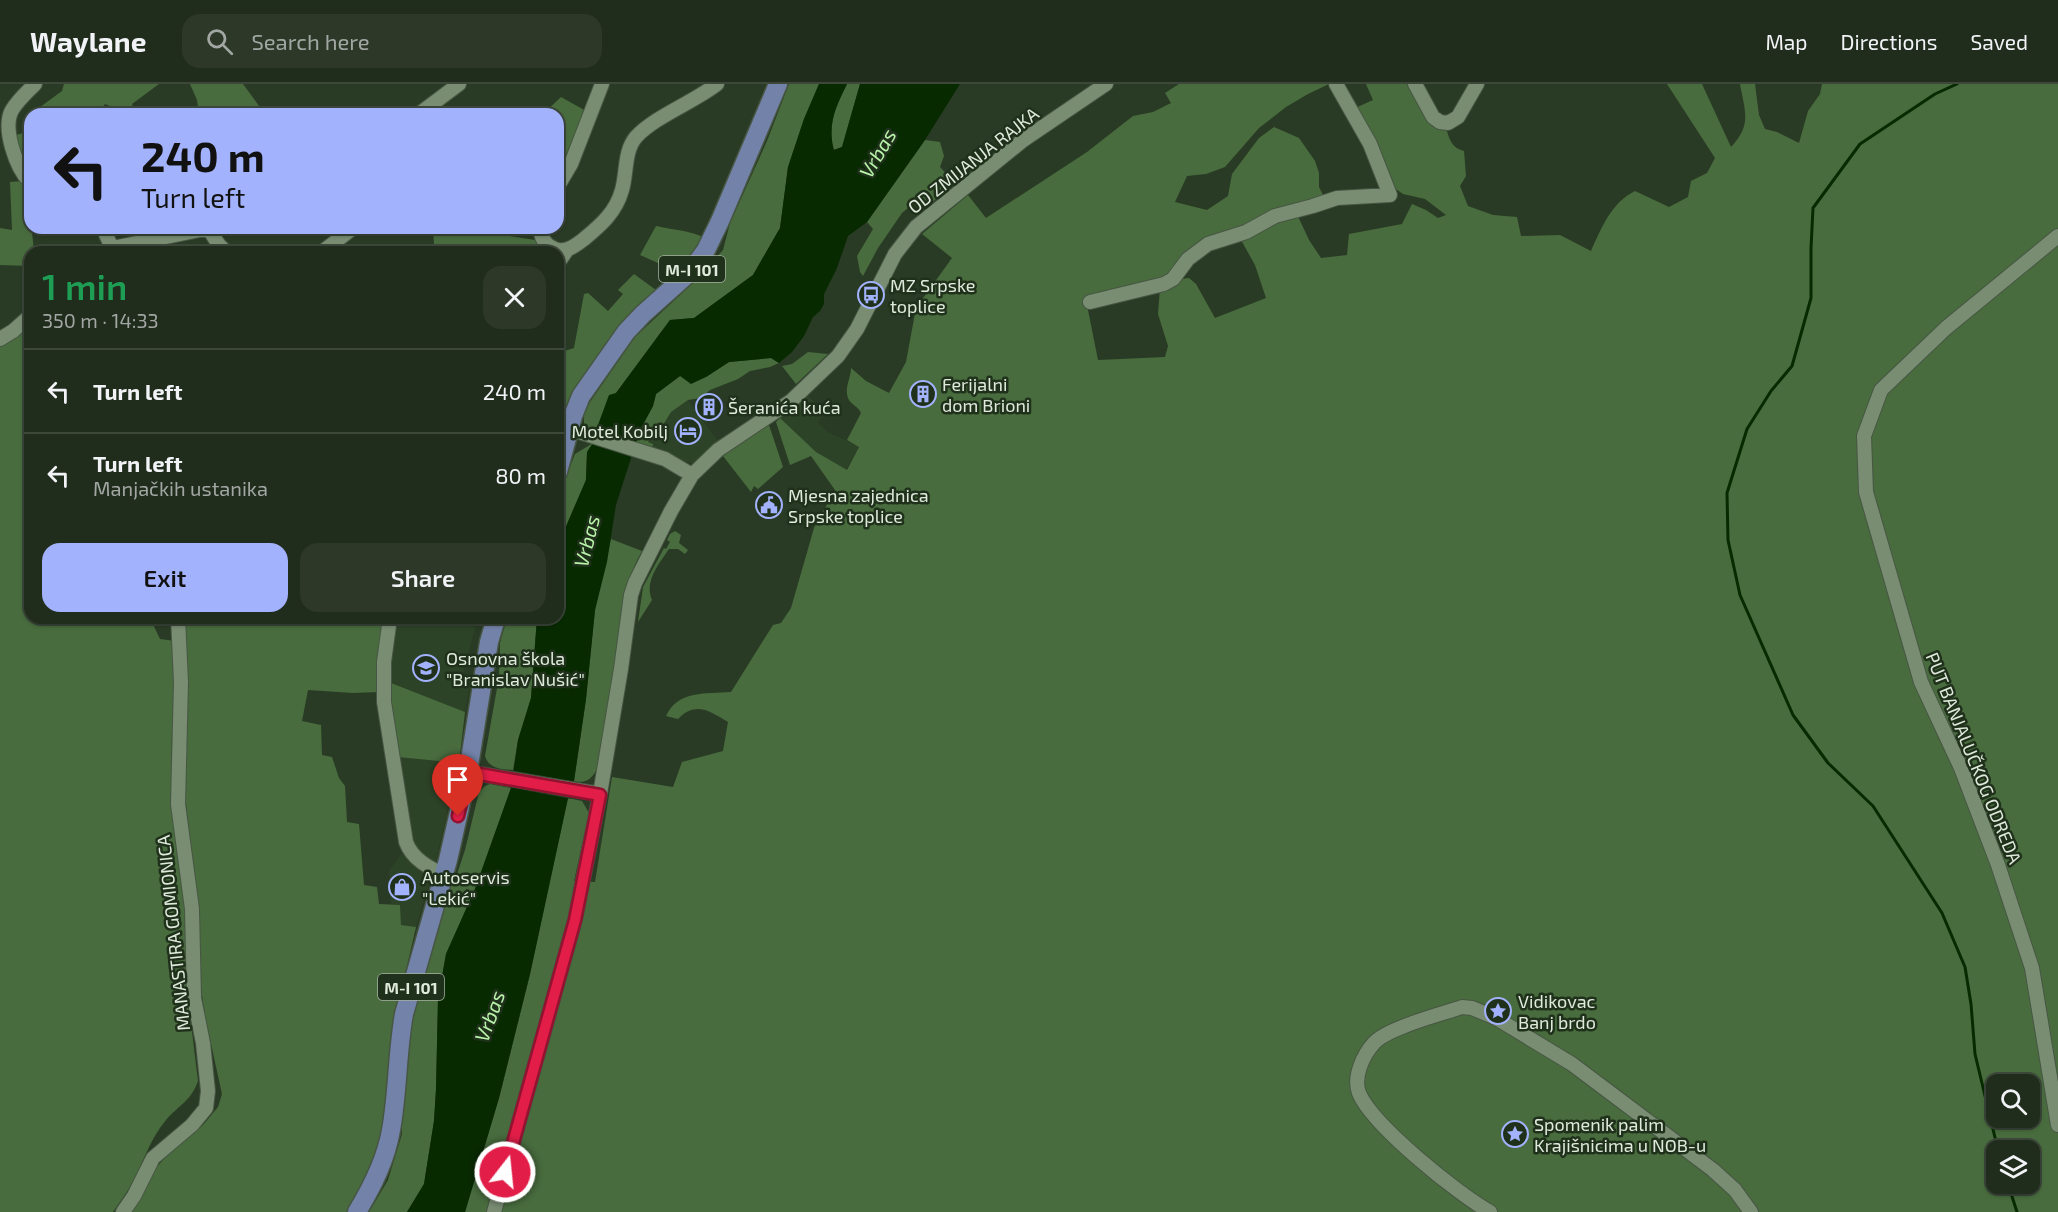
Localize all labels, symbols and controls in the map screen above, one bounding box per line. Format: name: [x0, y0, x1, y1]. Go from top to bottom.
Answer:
search box: [182, 14, 602, 68]
text: Waylane: [30, 24, 146, 58]
icon: search: [203, 25, 236, 58]
text: Search here: [251, 28, 370, 54]
text: Map: [1765, 29, 1808, 54]
text: Directions: [1841, 29, 1937, 54]
text: Saved: [1970, 29, 2028, 54]
street label: OD ZMIJANJA RAJKA: [903, 102, 1043, 218]
water label: Vrbas: [853, 124, 901, 182]
text: 240 m: [141, 130, 265, 180]
icon: left: [42, 132, 120, 210]
text: Turn left: [141, 181, 245, 213]
road number: M-I 101: [659, 256, 725, 282]
text: 1 min: [42, 264, 127, 307]
button: close: [483, 266, 546, 329]
place label: MZ Srpske toplice: [890, 274, 975, 317]
bus stop icon: MZ Srpske toplice: [856, 280, 886, 310]
text: 350 m · 14:33: [42, 308, 159, 332]
place label: Ferijalni dom Brioni: [942, 373, 1030, 416]
icon: left: [42, 375, 75, 408]
text: Turn left: [93, 378, 182, 404]
text: 240 m: [483, 378, 546, 404]
building icon: Ferijalni dom Brioni: [908, 379, 938, 409]
building icon: Šeranića kuća: [694, 392, 724, 422]
place label: Šeranića kuća: [728, 396, 841, 418]
hotel icon: Motel Kobilj: [673, 416, 703, 446]
place label: Motel Kobilj: [571, 420, 668, 442]
text: Turn left: [93, 450, 182, 476]
icon: left: [42, 459, 75, 492]
text: 80 m: [495, 462, 546, 488]
text: Manjačkih ustanika: [93, 476, 268, 500]
place label: Mjesna zajednica Srpske toplice: [788, 484, 929, 527]
public building icon: Mjesna zajednica Srpske toplice: [754, 490, 784, 520]
water label: Vrbas: [568, 513, 604, 569]
button: Exit: [42, 543, 288, 612]
button: Share: [300, 543, 546, 612]
place label: Osnovna škola "Branislav Nušić": [446, 647, 585, 690]
street label: PUT BANJALUČKOG ODREDA: [1921, 649, 2027, 868]
school or university icon: Osnovna škola "Branislav Nušić": [411, 653, 441, 683]
pin: [432, 754, 483, 816]
icon: arrive: [441, 763, 474, 796]
street label: MANASTIRA GOMIONICA: [152, 833, 194, 1032]
place label: Autoservis "Lekić": [422, 866, 510, 909]
shop icon: Autoservis "Lekić": [387, 872, 417, 902]
road number: M-I 101: [378, 974, 444, 1000]
water label: Vrbas: [469, 987, 509, 1045]
place label: Vidikovac Banj brdo: [1518, 990, 1596, 1033]
place icon: Vidikovac Banj brdo: [1483, 996, 1513, 1026]
map controls: [1986, 1074, 2040, 1194]
button: search: [1986, 1074, 2040, 1128]
place label: Spomenik palim Krajišnicima u NOB-u: [1534, 1113, 1706, 1156]
place icon: Spomenik palim Krajišnicima u NOB-u: [1500, 1119, 1530, 1149]
position arrow: [473, 1140, 537, 1204]
button: layers: [1986, 1140, 2040, 1194]

